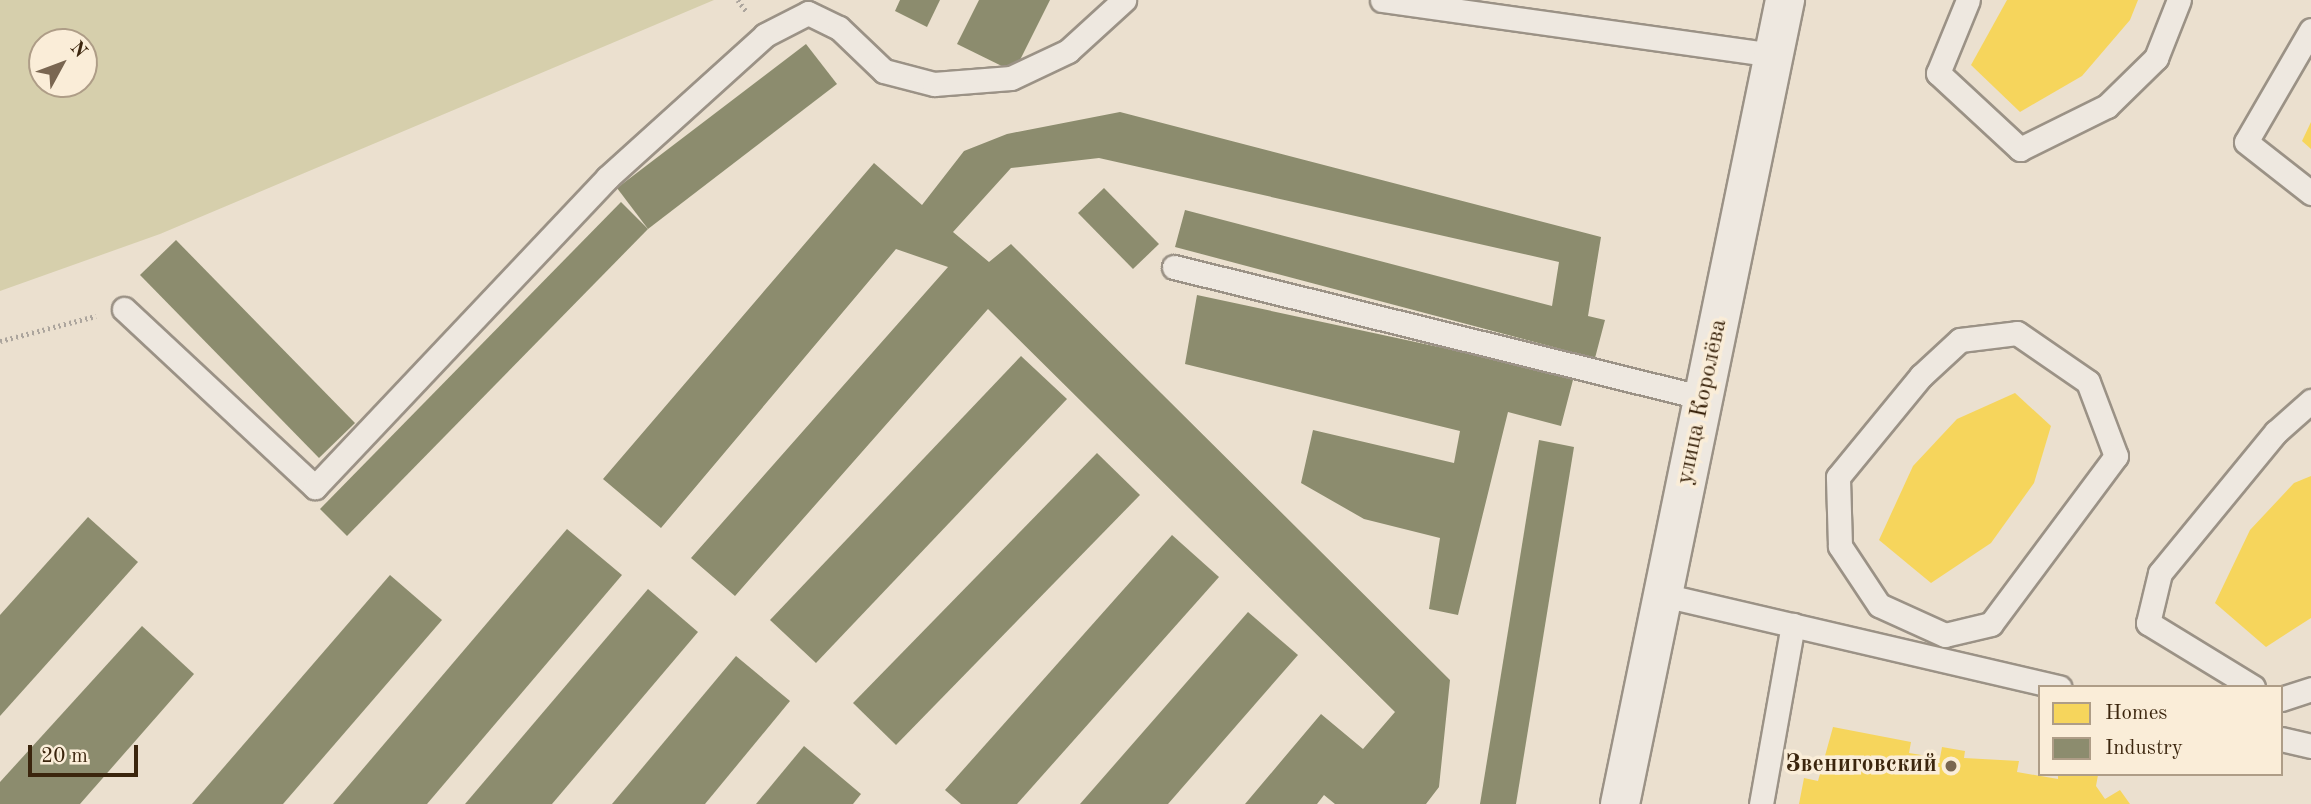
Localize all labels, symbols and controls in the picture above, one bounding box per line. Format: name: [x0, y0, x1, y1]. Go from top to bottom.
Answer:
north arrow: [28, 28, 98, 98]
text: N: [66, 38, 90, 62]
street label: улица Королёва: [1671, 317, 1735, 487]
legend: [2038, 685, 2283, 776]
text: Homes: [2105, 703, 2167, 724]
scale bar: [32, 730, 142, 774]
text: Industry: [2105, 738, 2183, 759]
text: 20 m: [41, 746, 88, 767]
place label: Звениговский: [1785, 752, 1937, 780]
marker: Звениговский: [1943, 758, 1959, 774]

